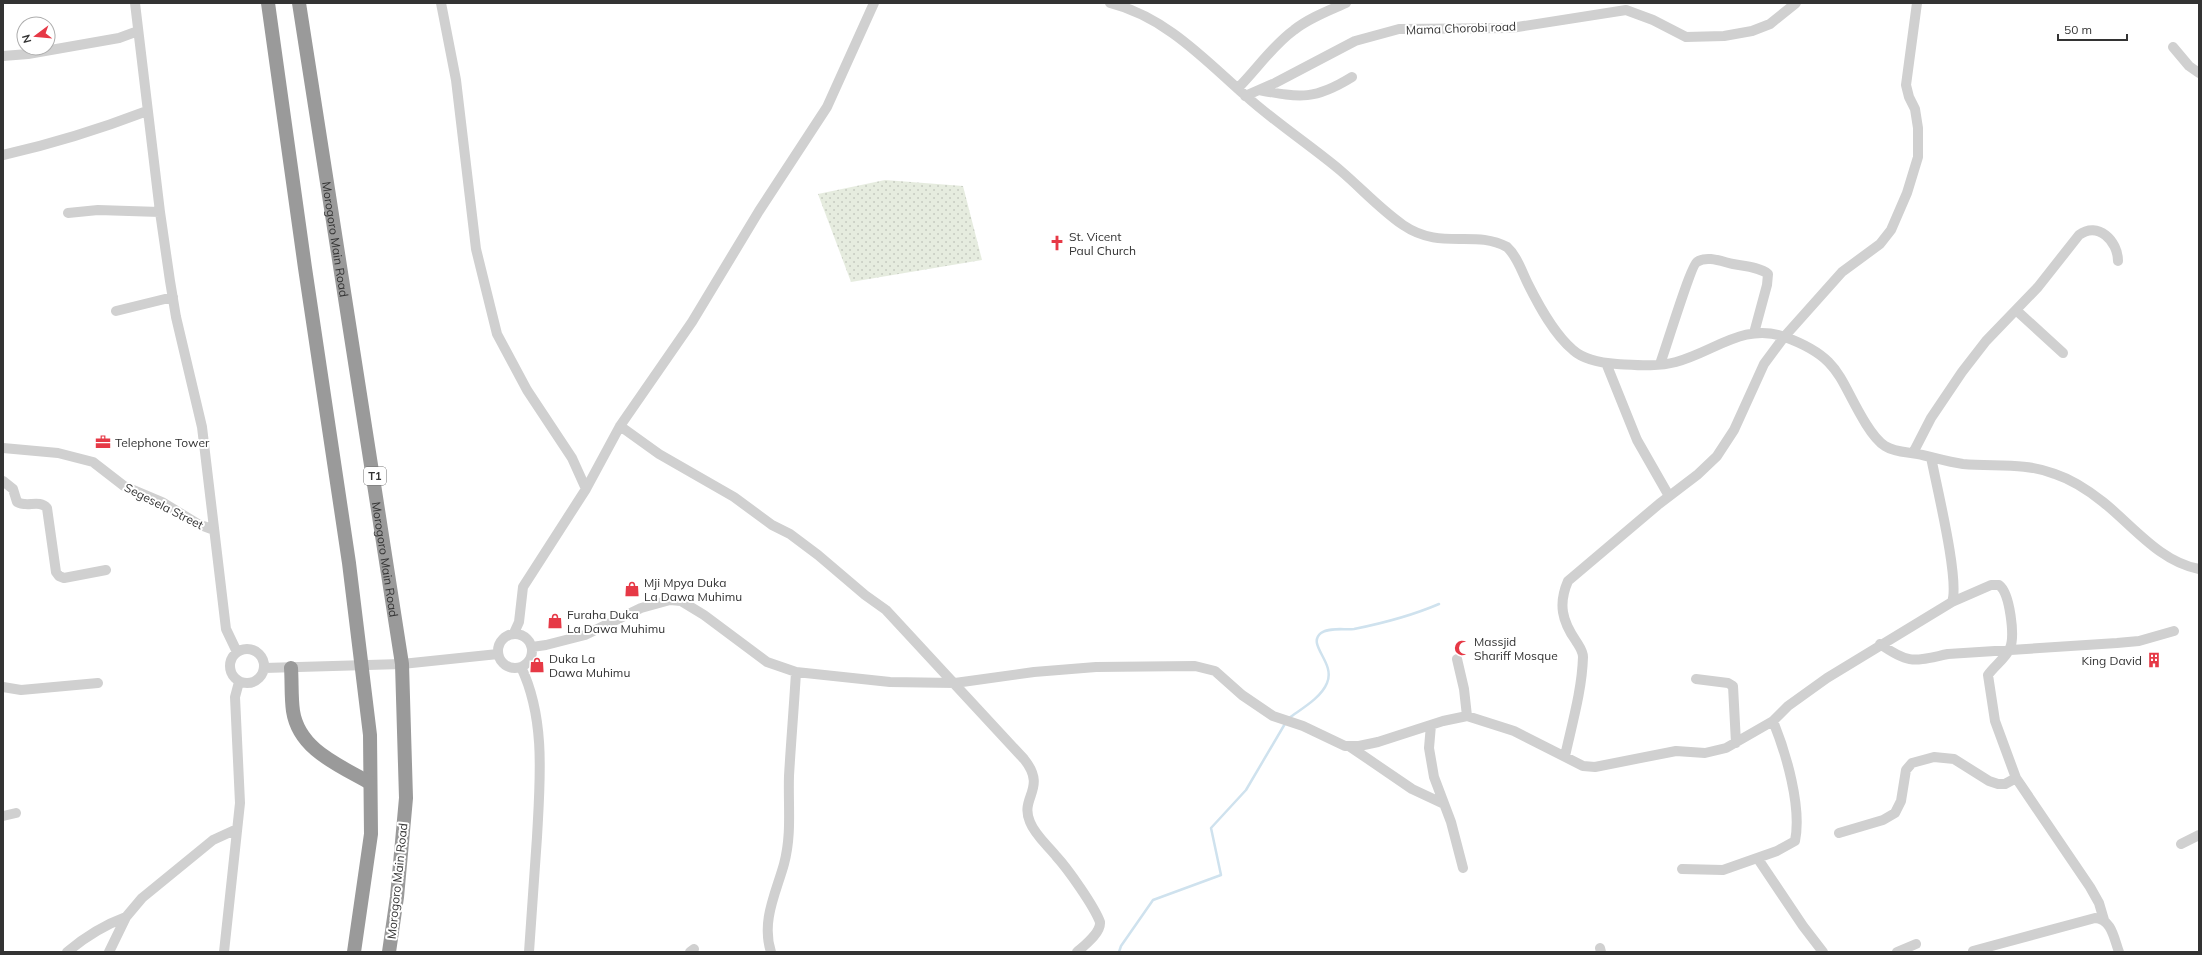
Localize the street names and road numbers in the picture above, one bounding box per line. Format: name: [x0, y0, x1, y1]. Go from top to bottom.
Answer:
street label: Mama Chorobi road: [1406, 19, 1516, 37]
street label: Morogoro Main Road: [319, 180, 352, 298]
road number: T1: [364, 467, 386, 485]
street label: Segesela Street: [122, 480, 206, 532]
street label: Morogoro Main Road: [369, 500, 402, 618]
street label: Morogoro Main Road: [383, 822, 411, 940]

